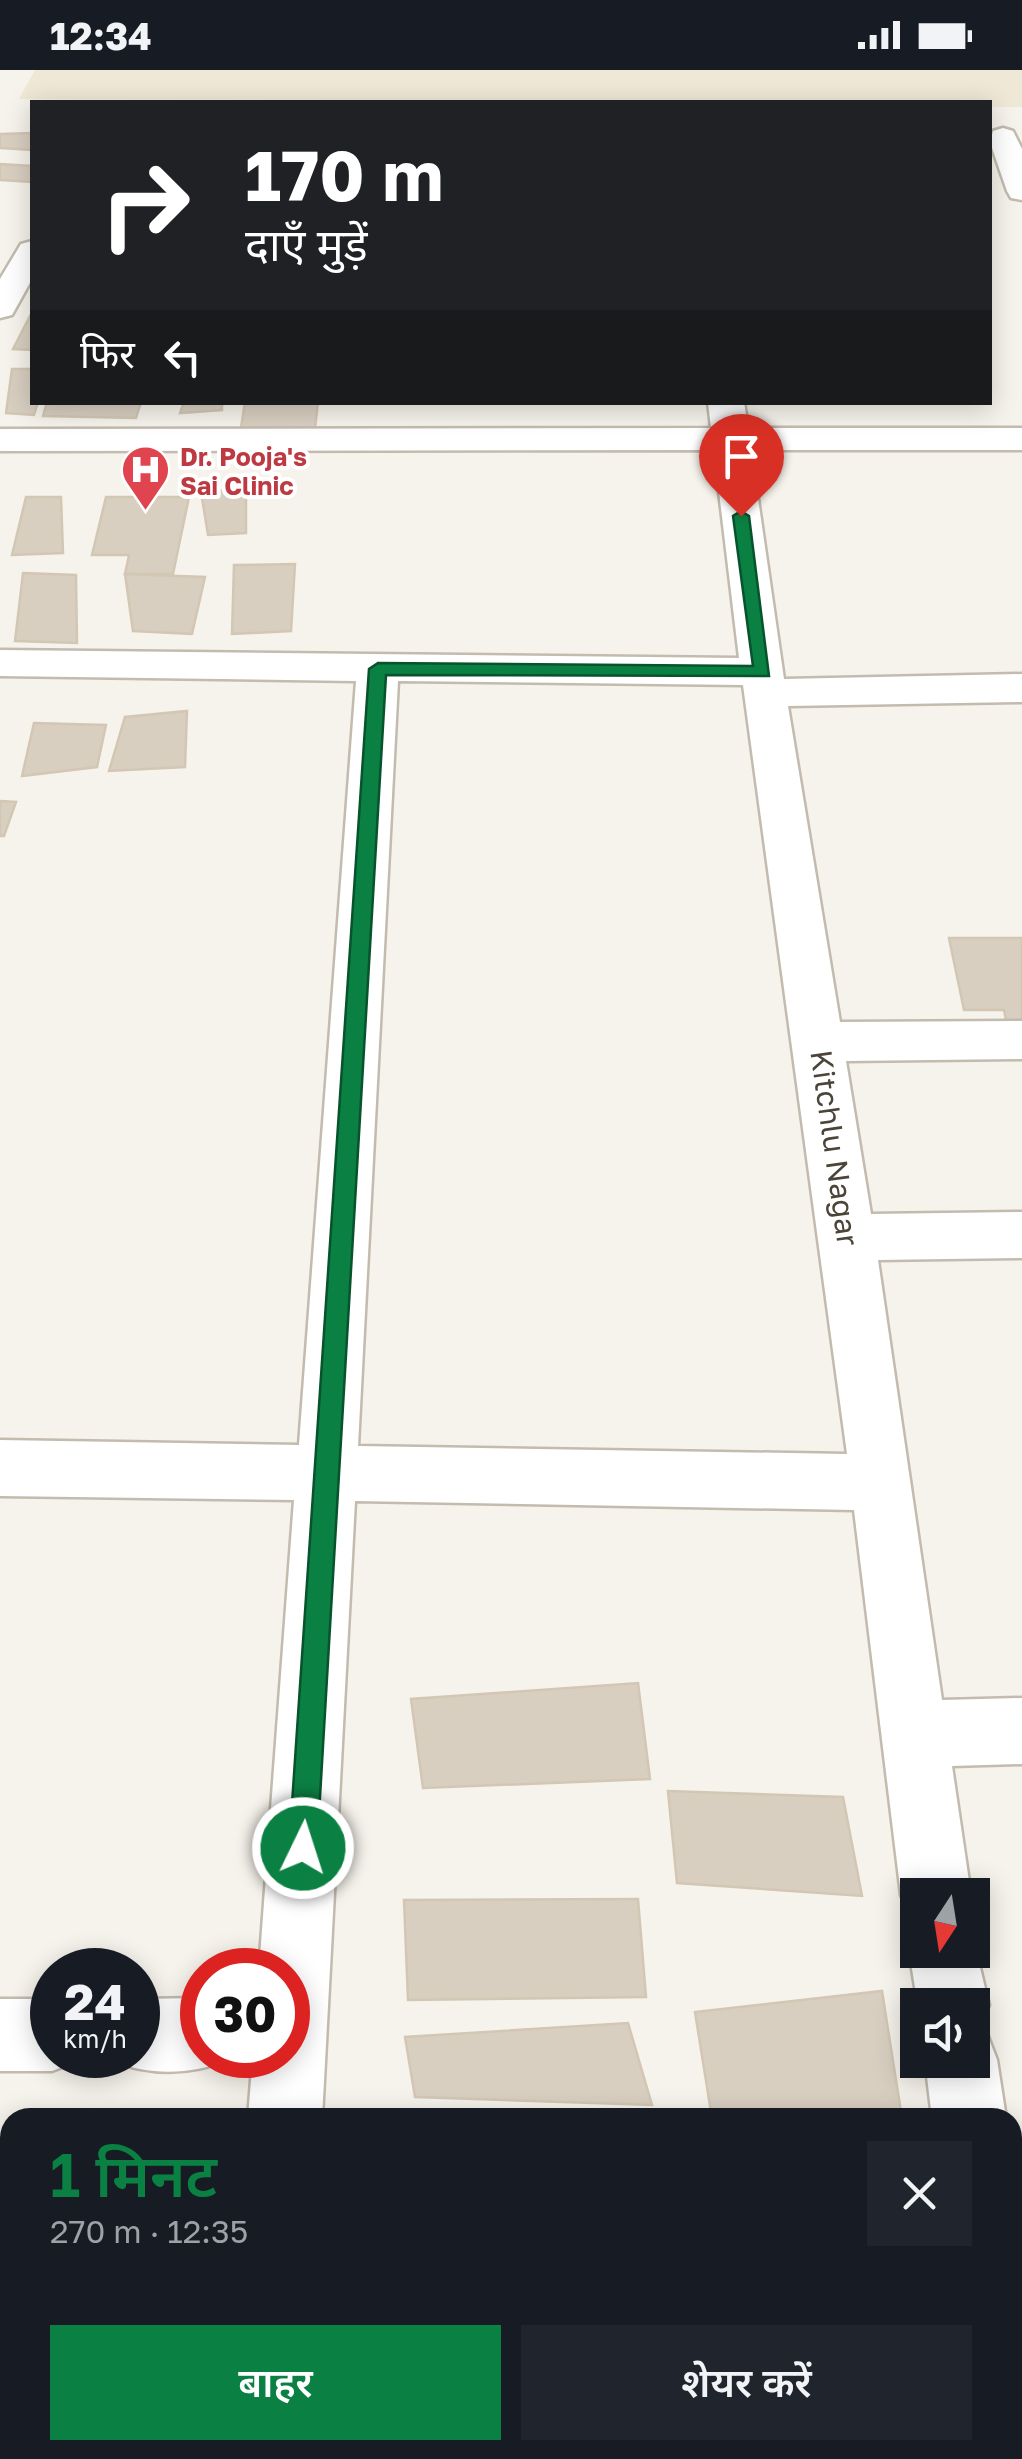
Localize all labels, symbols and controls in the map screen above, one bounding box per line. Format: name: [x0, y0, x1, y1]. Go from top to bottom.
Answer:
text: 12:34: [50, 13, 152, 58]
text: 170 m: [245, 132, 443, 216]
icon: right: [80, 140, 210, 270]
text: दाएँ मुड़ें: [245, 217, 368, 271]
icon: left: [155, 330, 210, 385]
text: फिर: [80, 331, 135, 376]
pin: [699, 414, 784, 517]
icon: arrive: [714, 429, 769, 484]
place label: Dr. Pooja's Sai Clinic: [180, 441, 307, 501]
hospital icon: Dr. Pooja's Sai Clinic: [119, 444, 171, 512]
street label: Kitchlu Nagar: [803, 1048, 867, 1249]
position arrow: [251, 1796, 355, 1900]
north arrow: [900, 1878, 990, 1968]
map controls: [900, 1878, 990, 2078]
speed limit sign: 30: [180, 1948, 310, 2078]
text: 24: [64, 1971, 126, 2031]
button: sound: [900, 1988, 990, 2078]
text: km/h: [63, 2023, 127, 2054]
text: 1 मिनट: [50, 2138, 217, 2210]
button: close: [867, 2141, 972, 2246]
text: 270 m · 12:35: [50, 2212, 248, 2250]
button: बाहर: [50, 2325, 501, 2440]
button: शेयर करें: [521, 2325, 972, 2440]

